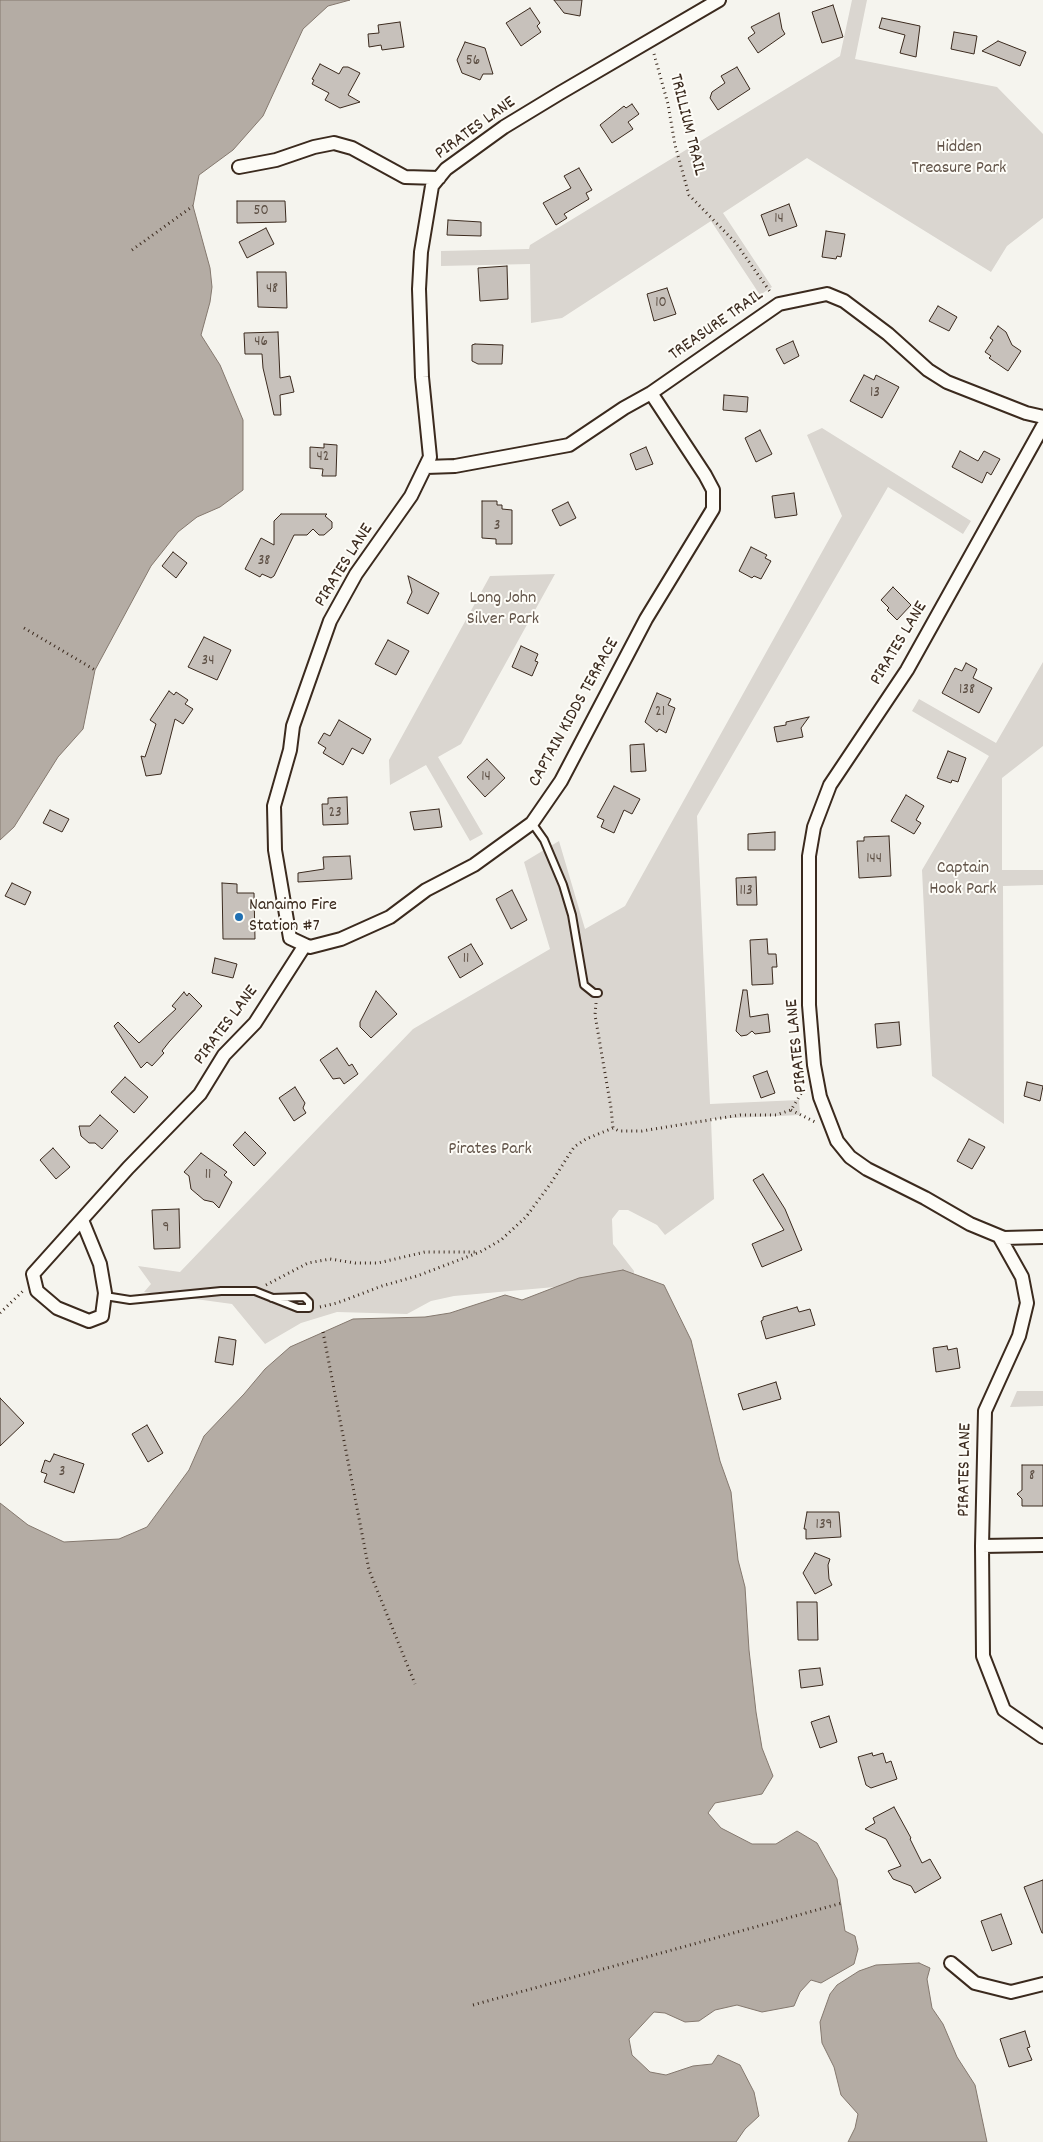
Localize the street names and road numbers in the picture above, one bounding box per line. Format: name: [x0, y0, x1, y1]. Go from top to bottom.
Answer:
street label: TRILLIUM TRAIL: [663, 72, 709, 178]
street label: PIRATES LANE: [432, 93, 520, 165]
street label: TREASURE TRAIL: [666, 285, 768, 367]
street label: PIRATES LANE: [311, 520, 379, 612]
street label: PIRATES LANE: [867, 598, 933, 690]
street label: CAPTAIN KIDDS TERRACE: [525, 635, 625, 791]
street label: PIRATES LANE: [190, 982, 264, 1070]
street label: PIRATES LANE: [782, 998, 814, 1094]
street label: PIRATES LANE: [954, 1423, 978, 1517]

